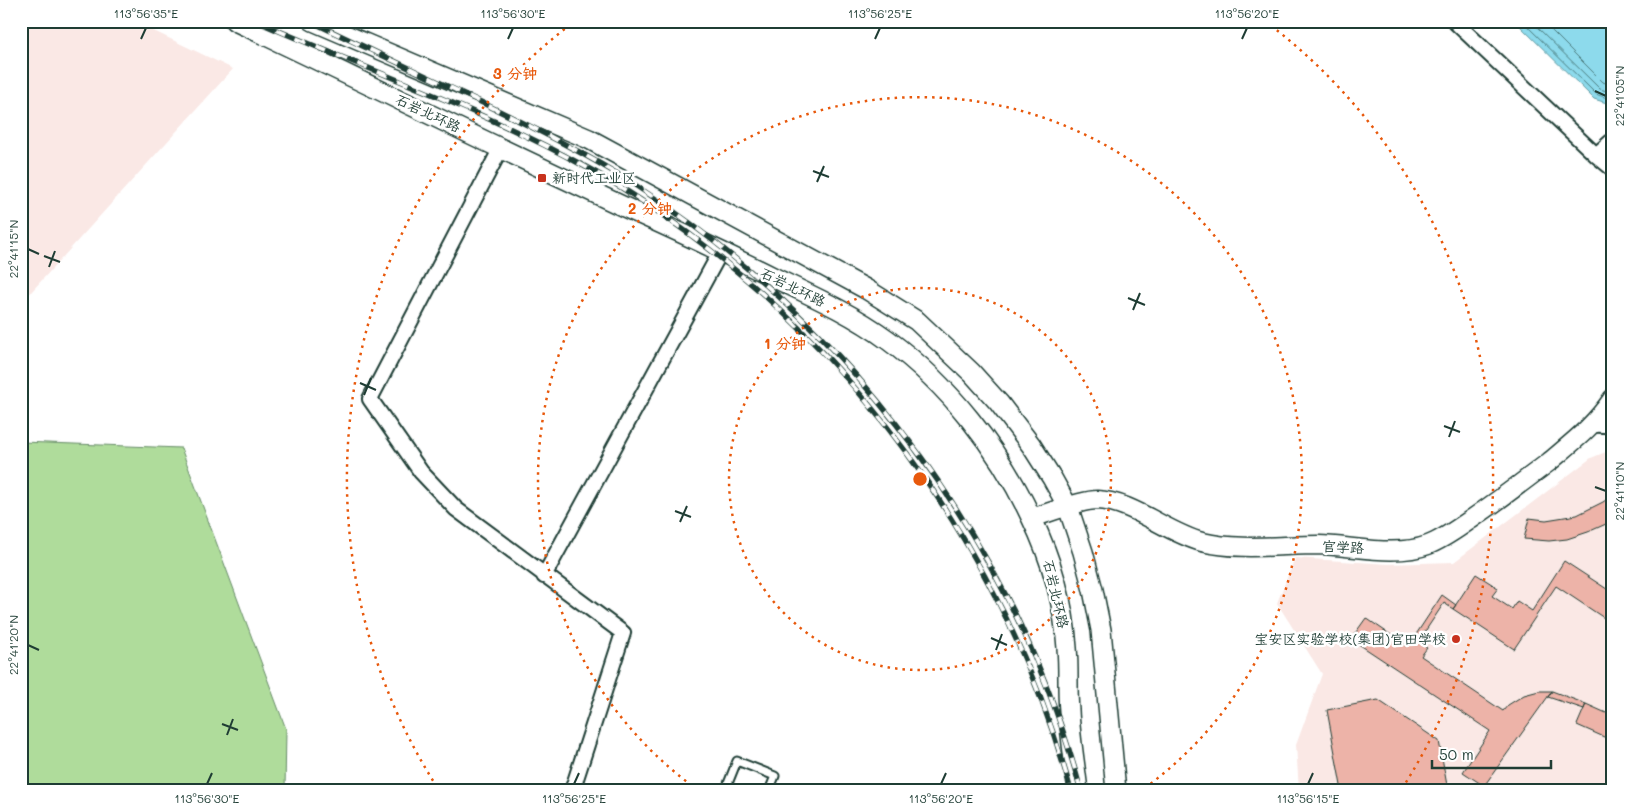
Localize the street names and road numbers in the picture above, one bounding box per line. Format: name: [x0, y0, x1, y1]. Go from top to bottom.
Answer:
street label: 石岩北环路: [392, 89, 464, 136]
street label: 石岩北环路: [758, 263, 829, 310]
street label: 官学路: [1322, 536, 1364, 557]
street label: 石岩北环路: [1039, 558, 1074, 630]

